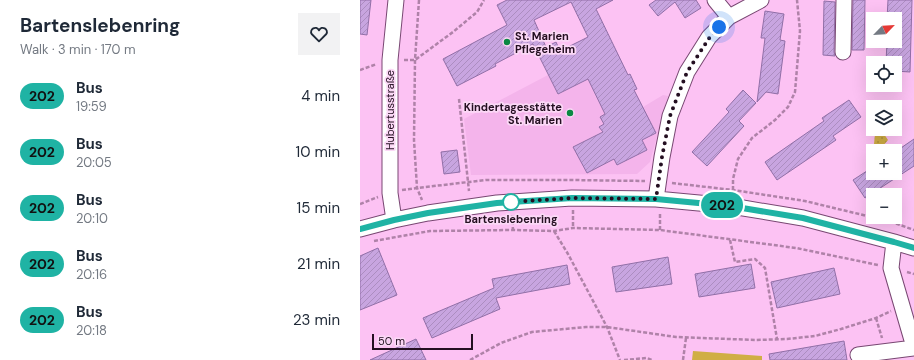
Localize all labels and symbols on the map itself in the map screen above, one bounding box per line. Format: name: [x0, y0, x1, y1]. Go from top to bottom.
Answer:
north arrow: [866, 12, 902, 48]
your location: [709, 17, 729, 37]
place label: St. Marien Pflegeheim: [515, 29, 575, 56]
marker: St. Marien Pflegeheim: [502, 37, 512, 47]
street label: Hubertusstraße: [383, 70, 397, 150]
place label: Kindertagesstätte St. Marien: [464, 100, 562, 127]
marker: Kindertagesstätte St. Marien: [565, 108, 575, 118]
line badge: 202: [699, 192, 745, 218]
marker: Bartenslebenring: [502, 193, 520, 211]
place label: Bartenslebenring: [465, 212, 558, 226]
scale bar: [372, 332, 473, 351]

